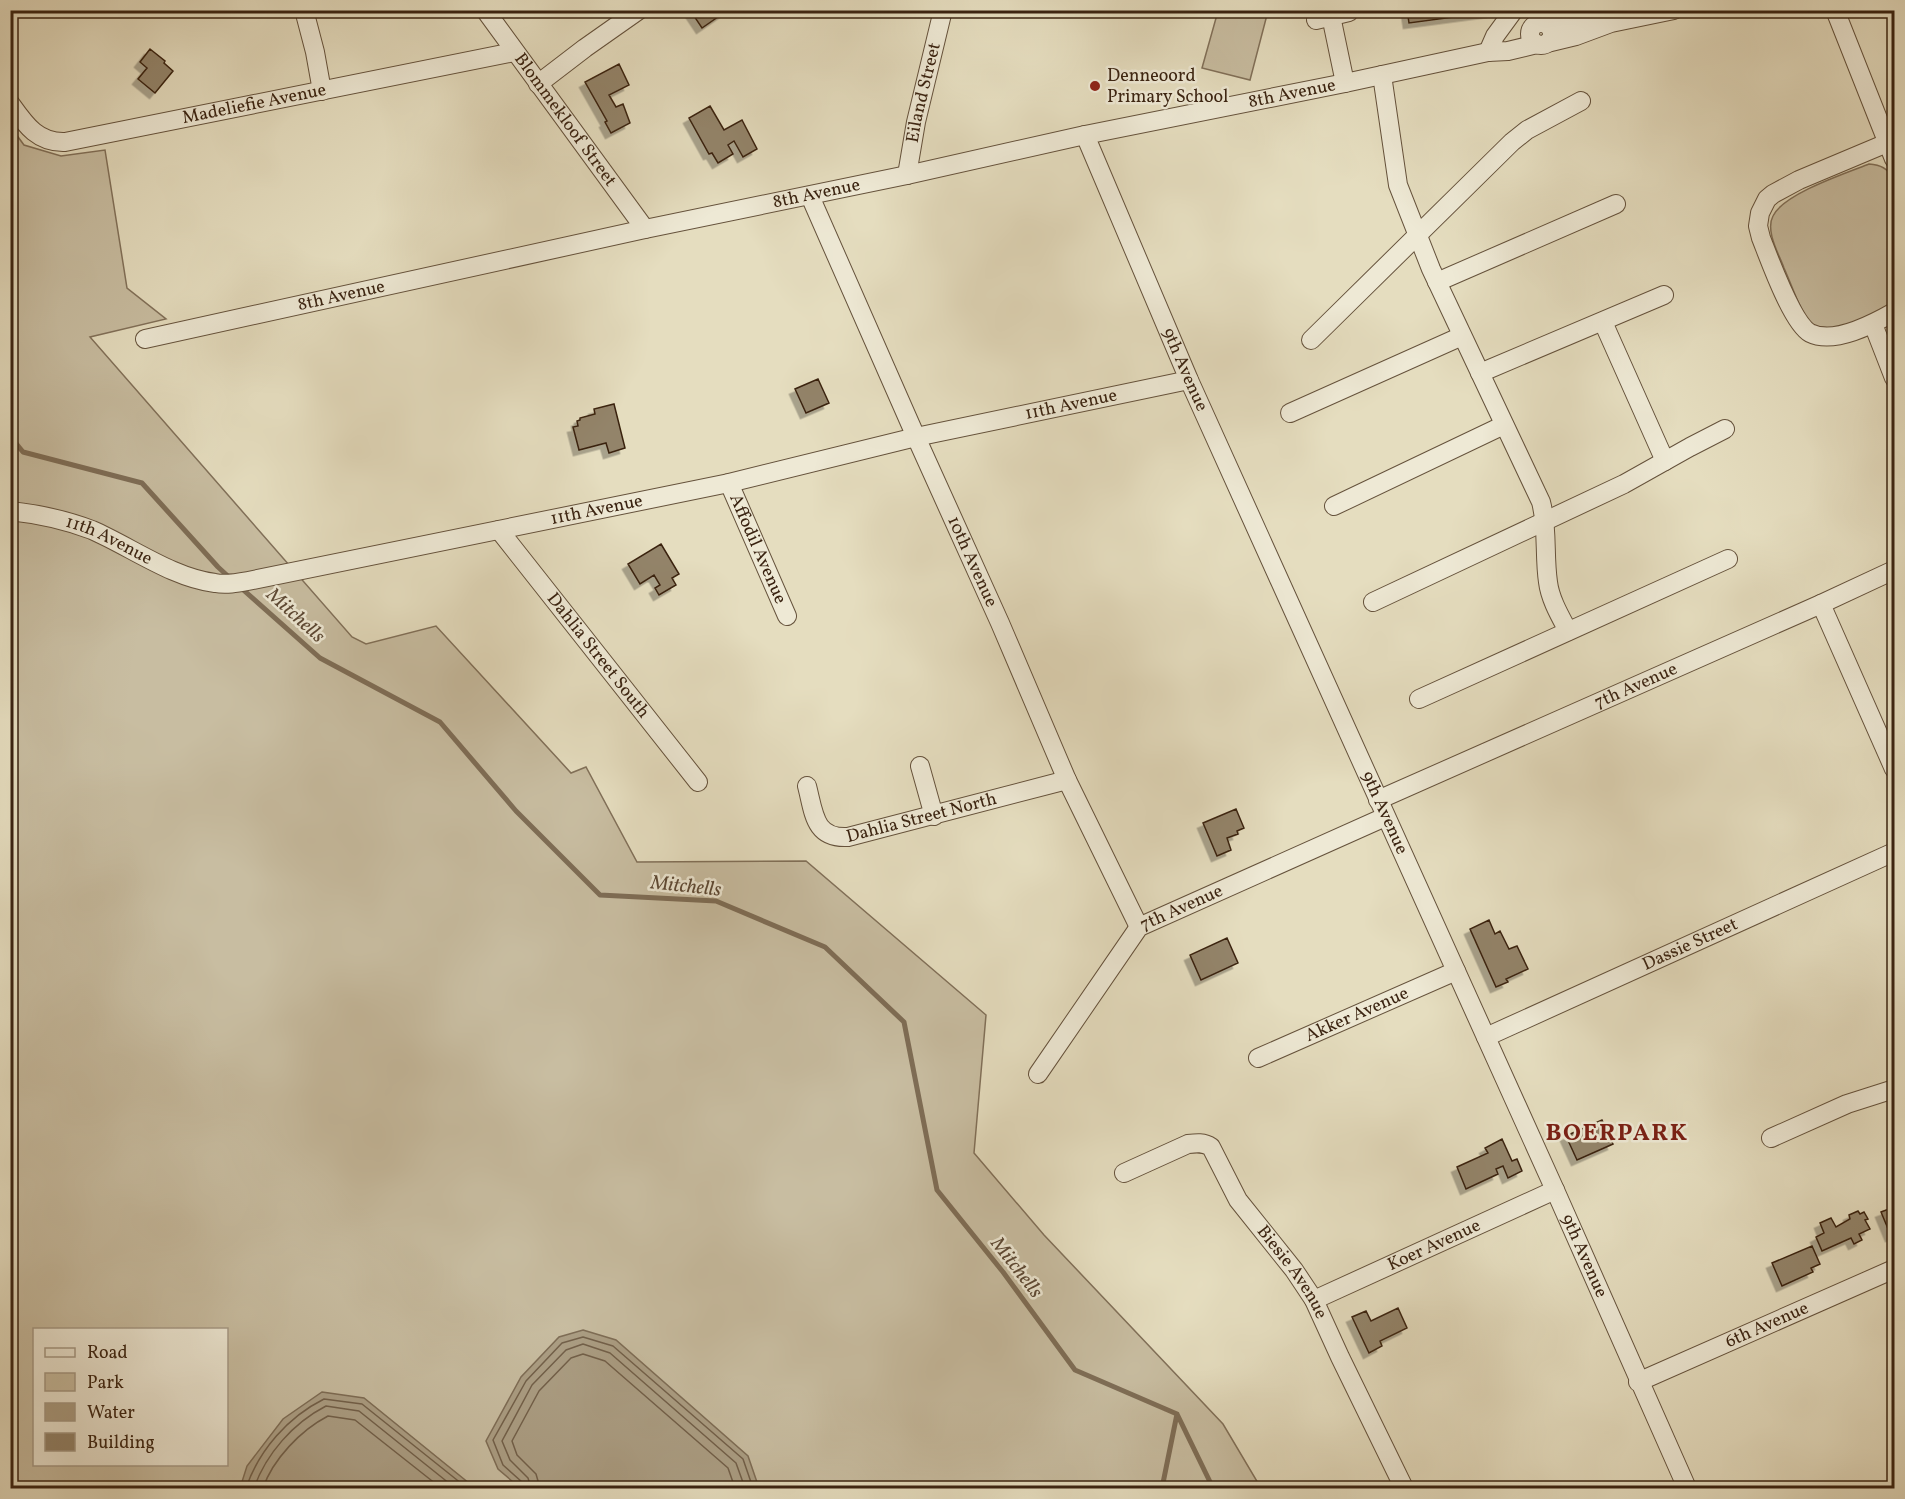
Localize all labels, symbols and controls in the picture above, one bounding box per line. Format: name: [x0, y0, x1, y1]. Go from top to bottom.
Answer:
street label: Eiland Street: [900, 40, 947, 145]
street label: Blommekloof Street: [508, 48, 622, 192]
place label: Denneoord Primary School: [1107, 64, 1228, 110]
street label: 8th Avenue: [1246, 73, 1338, 115]
street label: Madeliefie Avenue: [180, 77, 328, 131]
marker: Denneoord Primary School: [1088, 79, 1102, 93]
street label: 8th Avenue: [770, 172, 862, 215]
street label: 8th Avenue: [295, 274, 387, 318]
street label: 9th Avenue: [1156, 324, 1214, 416]
street label: 11th Avenue: [1023, 383, 1119, 426]
street label: 11th Avenue: [548, 488, 645, 532]
street label: Affodil Avenue: [723, 490, 793, 608]
street label: 11th Avenue: [63, 509, 157, 571]
street label: 10th Avenue: [941, 512, 1004, 611]
water label: Mitchells: [259, 581, 331, 650]
street label: Dahlia Street South: [541, 587, 656, 724]
street label: 7th Avenue: [1590, 657, 1681, 715]
street label: 9th Avenue: [1355, 767, 1414, 858]
street label: Dahlia Street North: [844, 786, 1000, 849]
water label: Mitchells: [648, 869, 723, 905]
street label: 7th Avenue: [1136, 879, 1227, 937]
street label: Dassie Street: [1638, 912, 1742, 977]
street label: Akker Avenue: [1301, 981, 1413, 1048]
district label: BOERPARK: [1545, 1117, 1689, 1151]
street label: 9th Avenue: [1555, 1210, 1614, 1302]
street label: Koer Avenue: [1384, 1213, 1485, 1277]
street label: Biesie Avenue: [1251, 1220, 1333, 1323]
water label: Mitchells: [983, 1231, 1049, 1305]
street label: 6th Avenue: [1721, 1296, 1813, 1354]
legend: [33, 1328, 228, 1466]
text: Road: [87, 1341, 128, 1366]
text: Park: [87, 1371, 124, 1396]
text: Water: [87, 1401, 135, 1426]
text: Building: [87, 1431, 155, 1456]

